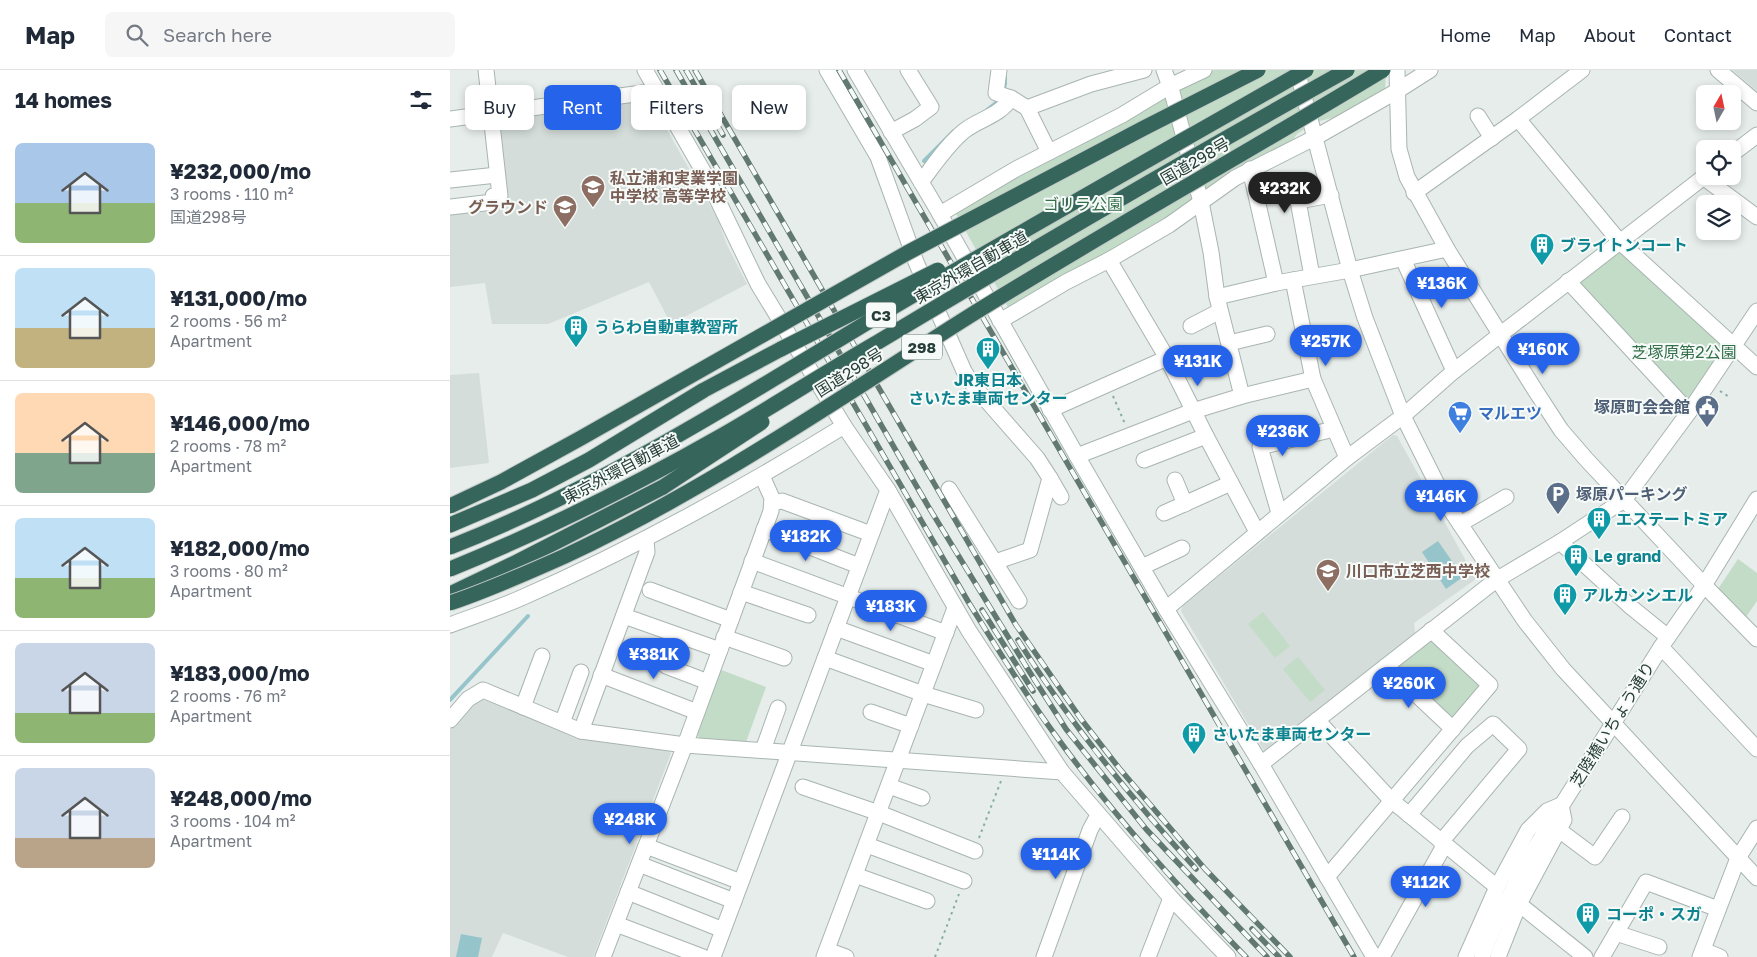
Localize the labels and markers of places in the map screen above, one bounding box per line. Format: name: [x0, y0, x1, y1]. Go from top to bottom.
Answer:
place label: 私立浦和実業学園 中学校 高等学校: [610, 168, 738, 206]
pin: ¥232K: [1250, 172, 1320, 214]
school or university icon: 私立浦和実業学園 中学校 高等学校: [580, 174, 606, 208]
school or university icon: グラウンド: [552, 194, 578, 228]
place label: グラウンド: [468, 197, 548, 217]
building icon: ブライトンコート: [1529, 232, 1555, 266]
place label: ブライトンコート: [1560, 235, 1688, 255]
pin: ¥136K: [1407, 266, 1477, 309]
building icon: うらわ自動車教習所: [563, 314, 589, 348]
place label: うらわ自動車教習所: [594, 317, 738, 337]
pin: ¥257K: [1291, 324, 1361, 367]
pin: ¥160K: [1508, 332, 1578, 375]
building icon: JR東日本 さいたま車両センター: [975, 336, 1001, 370]
pin: ¥131K: [1163, 344, 1233, 387]
place label: JR東日本 さいたま車両センター: [908, 370, 1068, 408]
public building icon: 塚原町会会館: [1694, 394, 1720, 428]
place label: 塚原町会会館: [1594, 397, 1690, 417]
supermarket icon: マルエツ: [1447, 400, 1473, 434]
place label: マルエツ: [1478, 403, 1542, 423]
pin: ¥236K: [1248, 414, 1318, 457]
pin: ¥146K: [1406, 480, 1476, 522]
parking icon: 塚原パーキング: [1545, 481, 1571, 515]
place label: 塚原パーキング: [1576, 484, 1688, 504]
building icon: エステートミア: [1586, 506, 1612, 540]
place label: エステートミア: [1616, 509, 1728, 529]
pin: ¥182K: [771, 520, 841, 562]
building icon: Le grand: [1563, 543, 1589, 577]
place label: Le grand: [1594, 546, 1661, 566]
school or university icon: 川口市立芝西中学校: [1315, 558, 1341, 592]
place label: 川口市立芝西中学校: [1346, 561, 1490, 581]
building icon: アルカンシエル: [1552, 582, 1578, 616]
place label: アルカンシエル: [1582, 585, 1693, 605]
pin: ¥183K: [856, 590, 926, 632]
pin: ¥381K: [619, 638, 689, 680]
pin: ¥260K: [1374, 666, 1444, 709]
building icon: さいたま車両センター: [1181, 721, 1207, 755]
place label: さいたま車両センター: [1212, 724, 1372, 744]
pin: ¥248K: [595, 802, 665, 845]
pin: ¥114K: [1021, 838, 1091, 880]
pin: ¥112K: [1391, 866, 1461, 908]
building icon: コーポ・スガ: [1575, 901, 1601, 935]
place label: コーポ・スガ: [1606, 904, 1702, 924]

